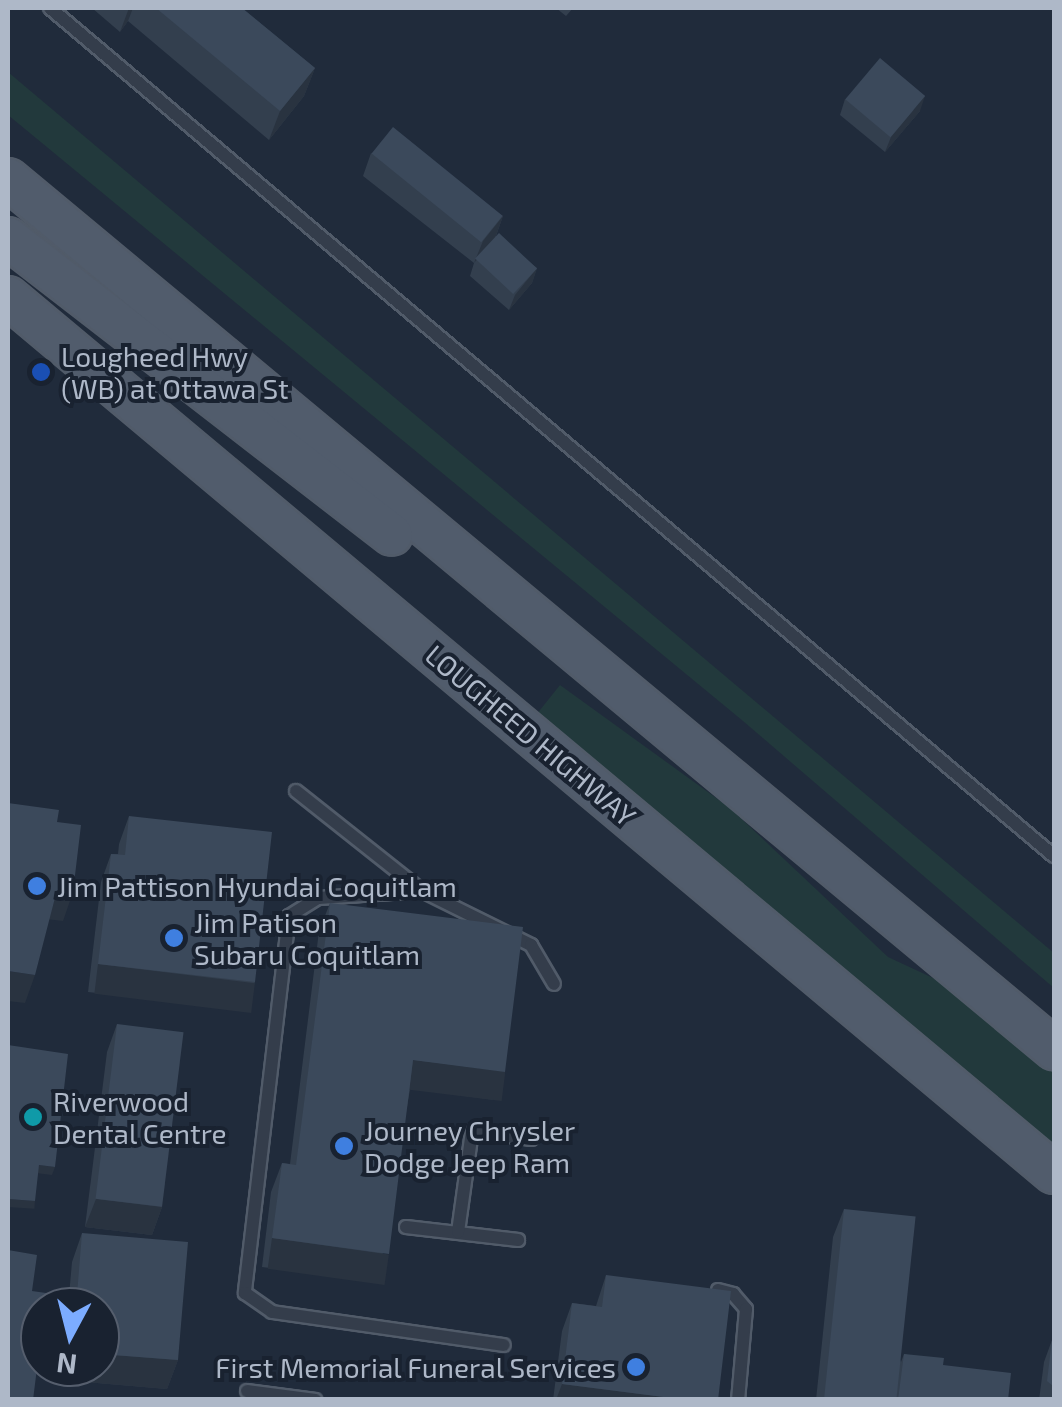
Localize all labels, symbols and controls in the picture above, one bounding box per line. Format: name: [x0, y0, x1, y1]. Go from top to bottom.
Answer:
place label: Lougheed Hwy (WB) at Ottawa St: [61, 339, 289, 405]
marker: Lougheed Hwy (WB) at Ottawa St: [30, 361, 52, 383]
street label: LOUGHEED HIGHWAY: [419, 637, 643, 833]
place label: Jim Pattison Hyundai Coquitlam: [57, 869, 457, 903]
marker: Jim Pattison Hyundai Coquitlam: [26, 875, 48, 897]
place label: Jim Patison Subaru Coquitlam: [194, 905, 420, 971]
marker: Jim Patison Subaru Coquitlam: [163, 927, 185, 949]
place label: Riverwood Dental Centre: [53, 1084, 227, 1150]
marker: Riverwood Dental Centre: [22, 1106, 44, 1128]
place label: Journey Chrysler Dodge Jeep Ram: [364, 1113, 576, 1179]
marker: Journey Chrysler Dodge Jeep Ram: [333, 1135, 355, 1157]
north arrow: [20, 1287, 120, 1387]
text: N: [54, 1347, 79, 1383]
place label: First Memorial Funeral Services: [214, 1350, 616, 1384]
marker: First Memorial Funeral Services: [625, 1356, 647, 1378]

